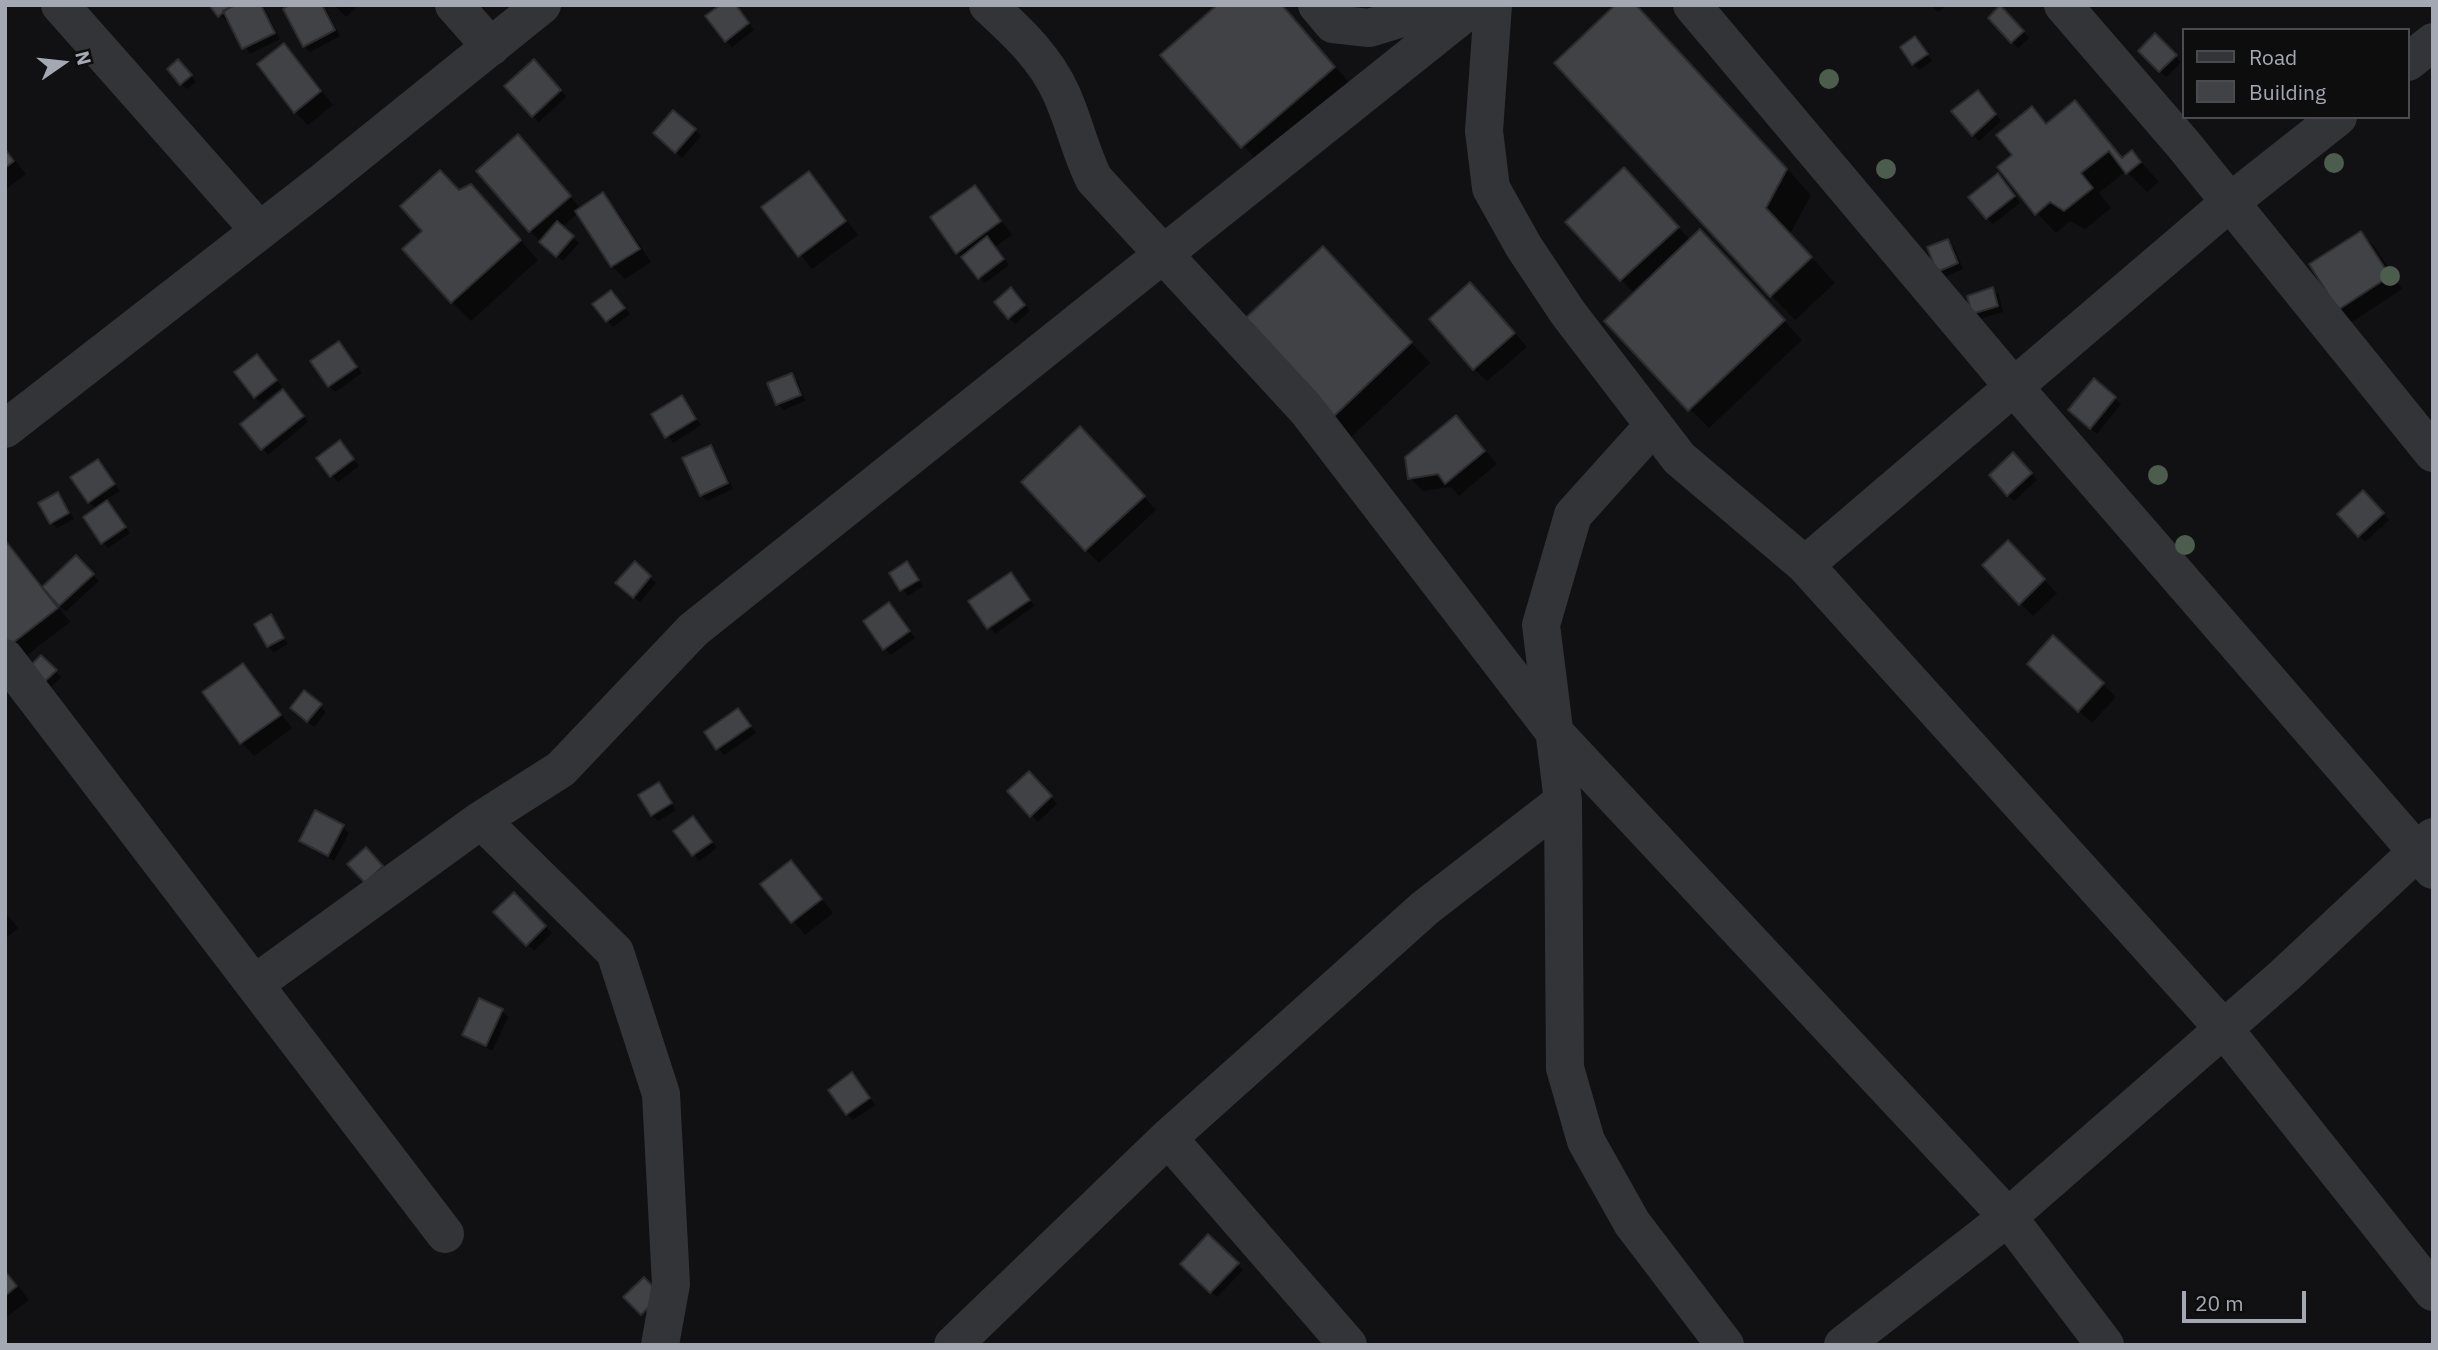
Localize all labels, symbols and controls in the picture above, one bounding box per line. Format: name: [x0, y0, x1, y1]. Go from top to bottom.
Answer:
north arrow: [28, 28, 98, 98]
legend: [2182, 28, 2410, 119]
text: Road: [2249, 43, 2297, 71]
text: N: [70, 48, 97, 67]
text: Building: [2249, 78, 2326, 106]
scale bar: [2186, 1276, 2310, 1320]
text: 20 m: [2195, 1289, 2244, 1317]

